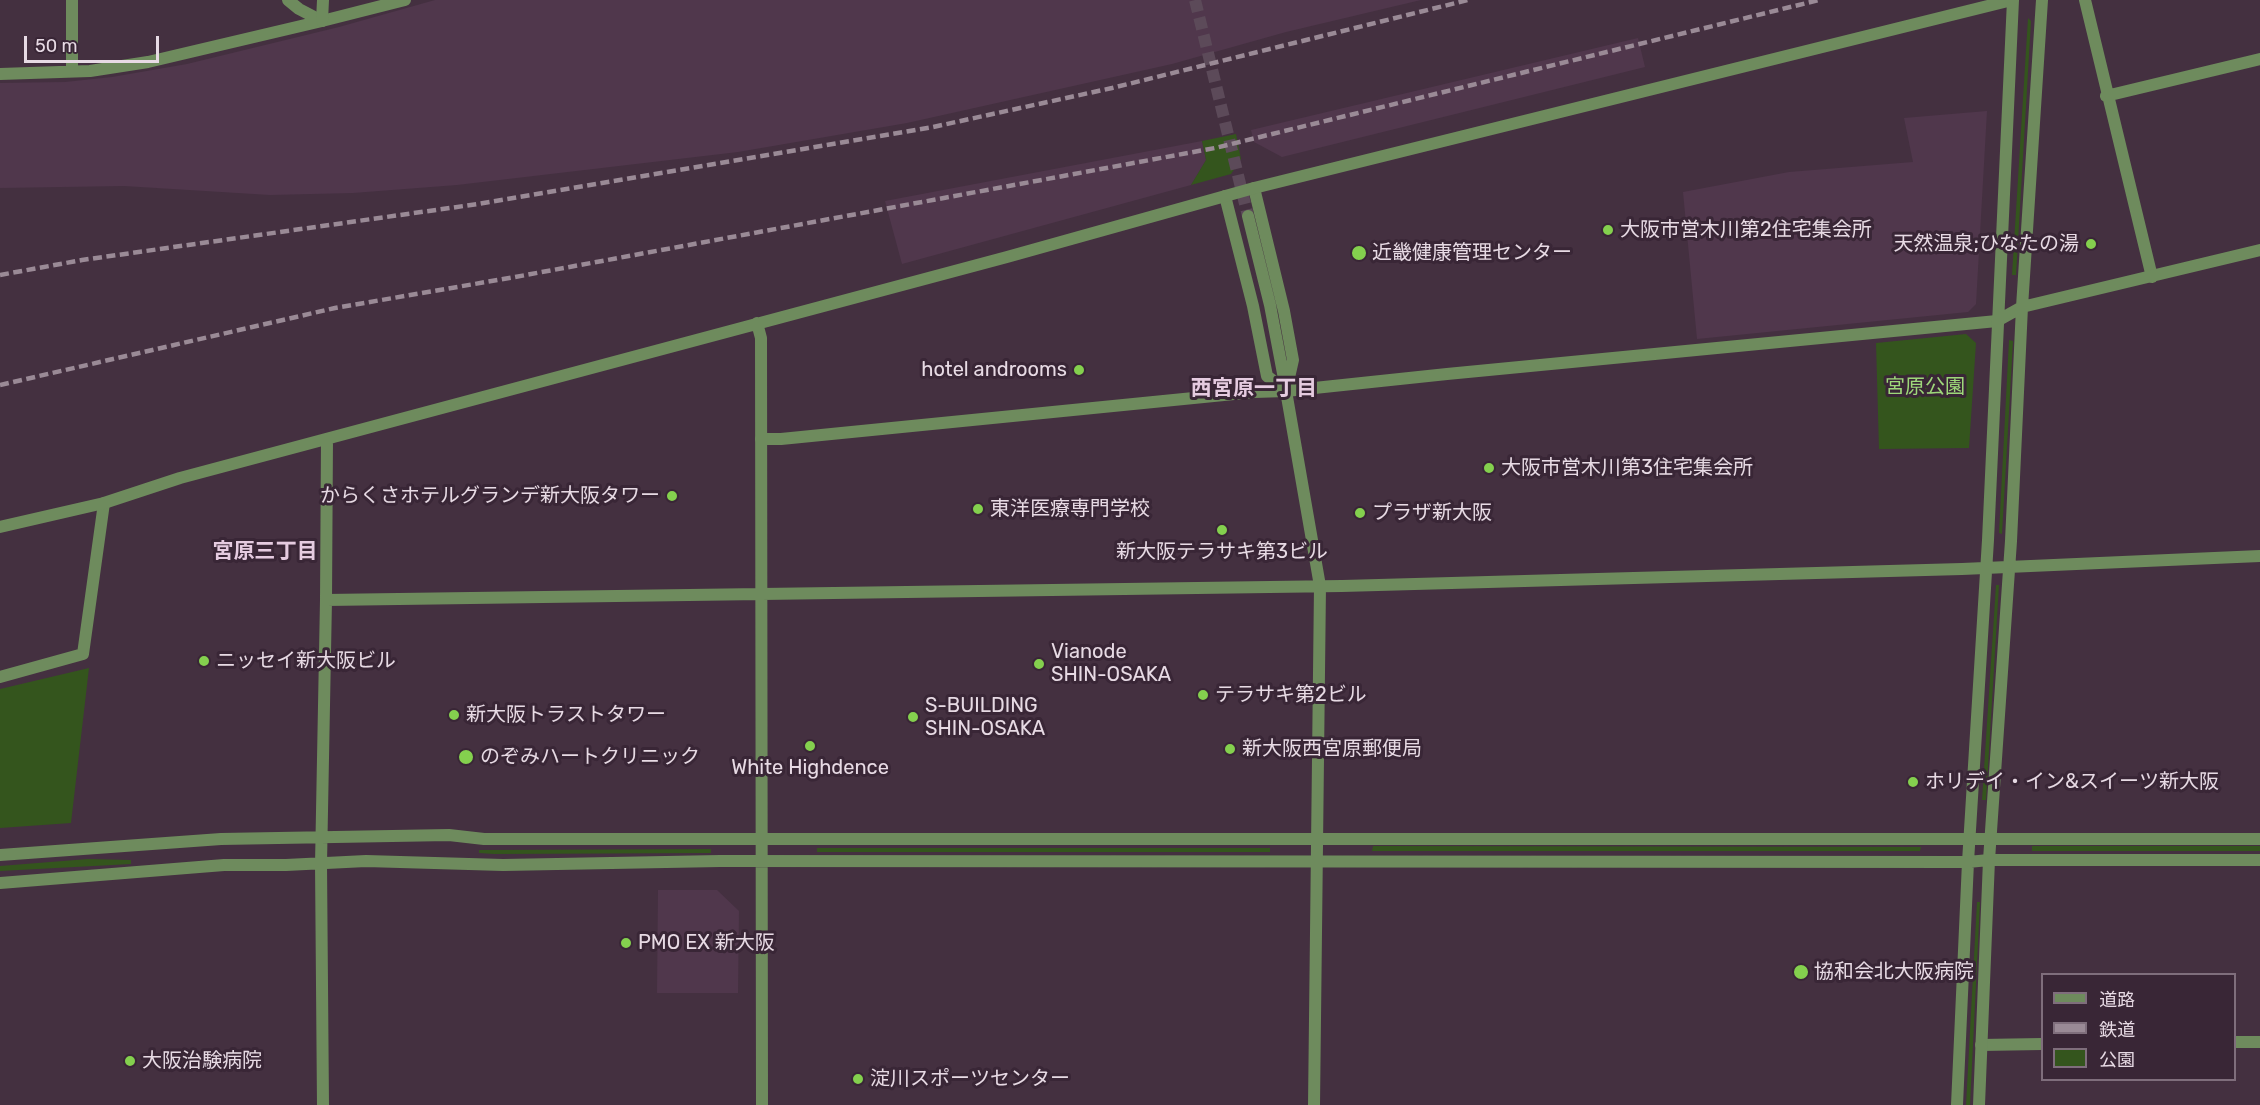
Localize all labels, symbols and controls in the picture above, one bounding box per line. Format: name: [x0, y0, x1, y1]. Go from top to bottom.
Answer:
scale bar: [27, 24, 162, 62]
text: 50 m: [35, 35, 78, 57]
place label: 大阪市営木川第2住宅集会所: [1620, 218, 1872, 242]
marker: 大阪市営木川第2住宅集会所: [1601, 223, 1615, 237]
place label: 天然温泉;ひなたの湯: [1894, 232, 2079, 256]
marker: 天然温泉;ひなたの湯: [2084, 237, 2098, 251]
place label: 近畿健康管理センター: [1372, 241, 1572, 265]
marker: 近畿健康管理センター: [1350, 244, 1368, 262]
place label: hotel androoms: [921, 358, 1067, 382]
marker: hotel androoms: [1072, 363, 1086, 377]
park label: 宮原公園: [1885, 375, 1965, 399]
district label: 西宮原一丁目: [1191, 376, 1317, 402]
place label: 大阪市営木川第3住宅集会所: [1501, 456, 1753, 480]
marker: 大阪市営木川第3住宅集会所: [1482, 461, 1496, 475]
place label: からくさホテルグランデ新大阪タワー: [320, 484, 660, 508]
marker: からくさホテルグランデ新大阪タワー: [665, 489, 679, 503]
place label: 東洋医療専門学校: [990, 497, 1150, 521]
place label: プラザ新大阪: [1372, 501, 1492, 525]
marker: 東洋医療専門学校: [971, 502, 985, 516]
marker: プラザ新大阪: [1353, 506, 1367, 520]
marker: 新大阪テラサキ第3ビル: [1215, 523, 1229, 537]
district label: 宮原三丁目: [213, 539, 317, 565]
place label: 新大阪テラサキ第3ビル: [1116, 540, 1328, 564]
place label: Vianode SHIN-OSAKA: [1051, 640, 1171, 687]
place label: ニッセイ新大阪ビル: [216, 649, 396, 673]
marker: ニッセイ新大阪ビル: [197, 654, 211, 668]
marker: Vianode SHIN-OSAKA: [1032, 657, 1046, 671]
place label: テラサキ第2ビル: [1215, 683, 1367, 707]
marker: テラサキ第2ビル: [1196, 688, 1210, 702]
place label: S-BUILDING SHIN-OSAKA: [925, 694, 1045, 741]
place label: 新大阪トラストタワー: [466, 703, 666, 727]
marker: 新大阪トラストタワー: [447, 708, 461, 722]
marker: S-BUILDING SHIN-OSAKA: [906, 710, 920, 724]
place label: 新大阪西宮原郵便局: [1242, 737, 1422, 761]
marker: White Highdence: [803, 739, 817, 753]
marker: 新大阪西宮原郵便局: [1223, 742, 1237, 756]
place label: のぞみハートクリニック: [480, 745, 700, 769]
marker: のぞみハートクリニック: [457, 748, 475, 766]
place label: White Highdence: [731, 756, 889, 780]
place label: ホリデイ・イン&スイーツ新大阪: [1925, 770, 2219, 794]
marker: ホリデイ・イン&スイーツ新大阪: [1906, 775, 1920, 789]
place label: PMO EX 新大阪: [638, 931, 775, 955]
marker: PMO EX 新大阪: [619, 936, 633, 950]
place label: 協和会北大阪病院: [1814, 960, 1974, 984]
marker: 協和会北大阪病院: [1792, 963, 1810, 981]
legend: [2041, 973, 2236, 1081]
text: 道路: [2099, 989, 2135, 1011]
text: 鉄道: [2099, 1019, 2135, 1041]
place label: 大阪治験病院: [142, 1049, 262, 1073]
text: 公園: [2099, 1049, 2135, 1071]
marker: 大阪治験病院: [123, 1054, 137, 1068]
place label: 淀川スポーツセンター: [870, 1067, 1070, 1091]
marker: 淀川スポーツセンター: [851, 1072, 865, 1086]

